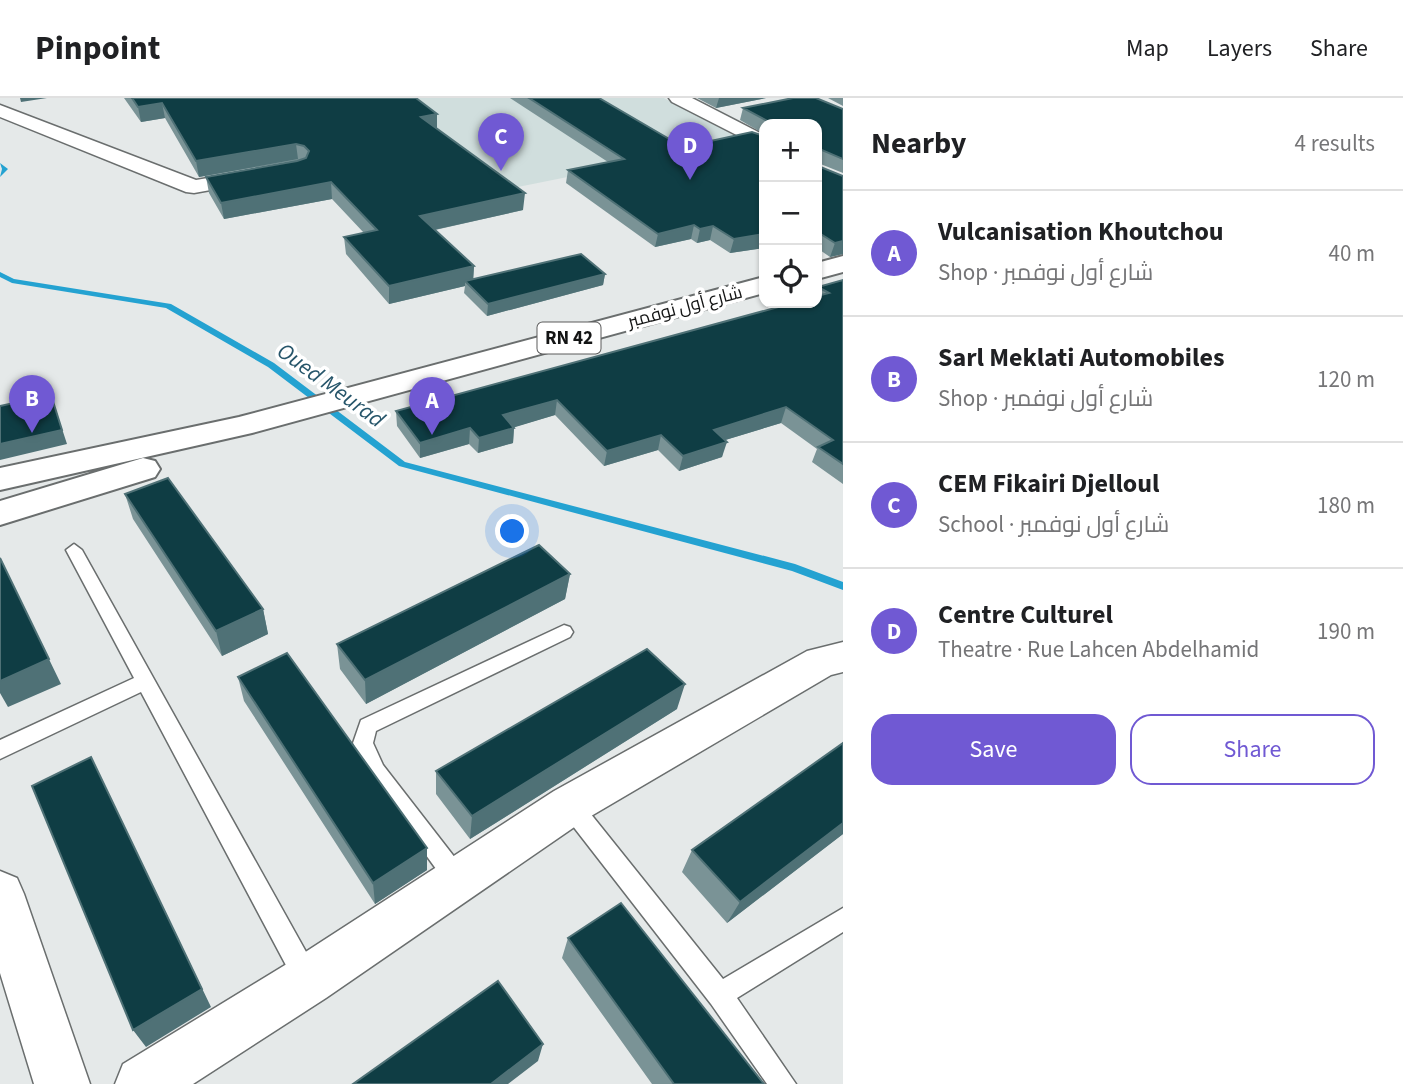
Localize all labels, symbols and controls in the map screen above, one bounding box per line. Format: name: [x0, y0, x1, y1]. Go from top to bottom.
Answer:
text: Pinpoint: [35, 25, 161, 72]
text: Map: [1126, 31, 1169, 66]
text: Layers: [1207, 31, 1272, 66]
text: Share: [1310, 31, 1368, 66]
pin: C: [478, 113, 524, 171]
map controls: [759, 119, 822, 308]
button: +: [759, 119, 822, 182]
pin: D: [667, 122, 713, 180]
text: Nearby: [871, 122, 966, 165]
text: 4 results: [1295, 127, 1375, 160]
button: −: [759, 182, 822, 245]
text: Vulcanisation Khoutchou: [938, 213, 1224, 250]
text: A: [887, 237, 901, 270]
text: 40 m: [1328, 237, 1375, 270]
button: locate: [759, 245, 822, 308]
text: Shop · شارع أول نوفمبر: [938, 256, 1153, 289]
street label: شارع أول نوفمبر: [624, 280, 745, 335]
road number: RN 42: [538, 322, 600, 354]
water label: Oued Meurad: [270, 335, 392, 436]
text: Sarl Meklati Automobiles: [938, 339, 1224, 376]
text: B: [887, 363, 901, 396]
text: 120 m: [1317, 363, 1375, 396]
pin: B: [9, 375, 55, 433]
pin: A: [409, 377, 455, 435]
text: Shop · شارع أول نوفمبر: [938, 382, 1153, 415]
text: CEM Fikairi Djelloul: [938, 465, 1160, 502]
text: C: [887, 489, 901, 522]
text: 180 m: [1317, 489, 1375, 522]
text: School · شارع أول نوفمبر: [938, 508, 1169, 541]
your location: [495, 514, 529, 548]
text: Centre Culturel: [938, 596, 1113, 633]
text: D: [887, 615, 901, 648]
text: 190 m: [1317, 615, 1375, 648]
text: Theatre · Rue Lahcen Abdelhamid: [938, 633, 1259, 666]
button: Save: [871, 714, 1116, 785]
button: Share: [1130, 714, 1375, 785]

